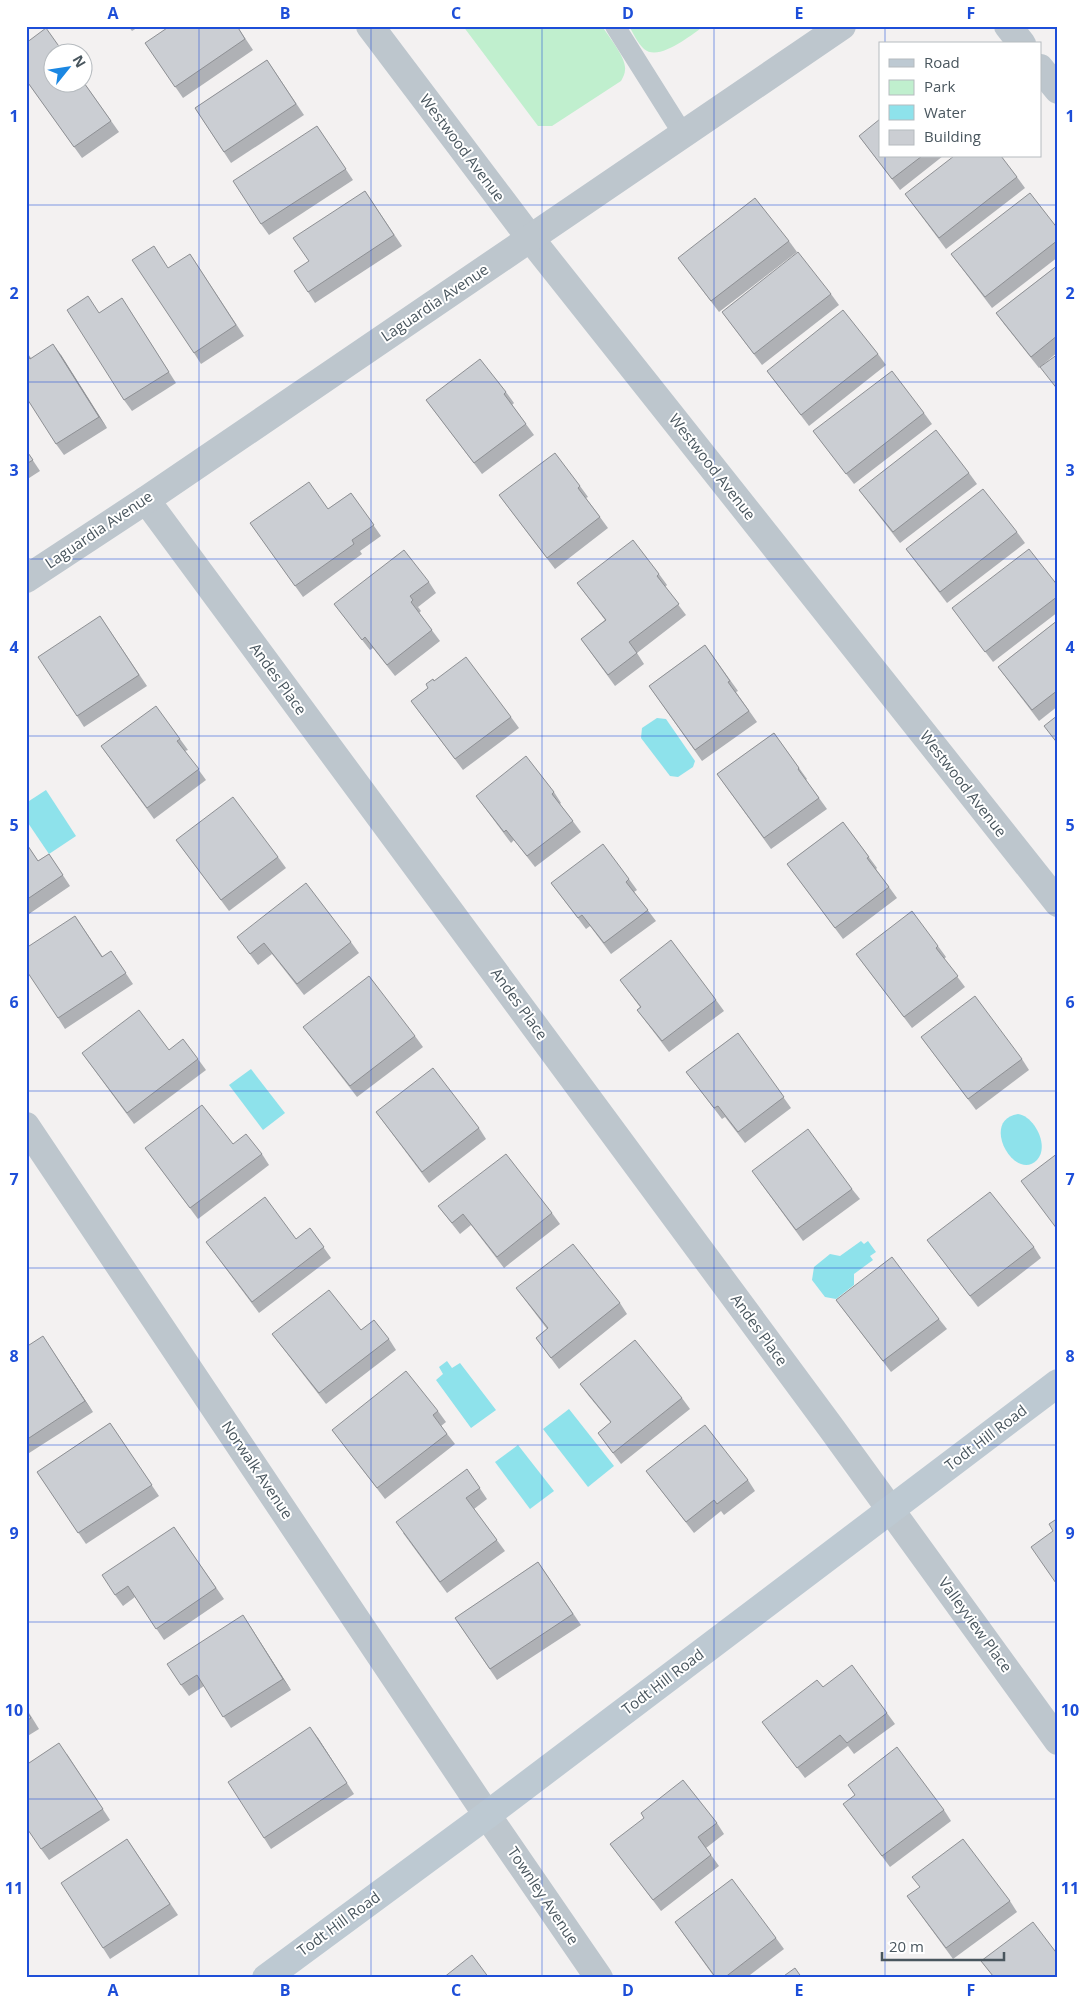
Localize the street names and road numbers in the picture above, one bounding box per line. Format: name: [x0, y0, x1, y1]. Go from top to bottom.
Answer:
street label: Westwood Avenue: [416, 90, 510, 205]
street label: Laguardia Avenue: [377, 259, 492, 346]
street label: Westwood Avenue: [665, 409, 761, 524]
street label: Laguardia Avenue: [41, 486, 156, 573]
street label: Andes Place: [246, 639, 312, 718]
street label: Westwood Avenue: [916, 726, 1012, 841]
street label: Andes Place: [487, 964, 553, 1043]
street label: Andes Place: [727, 1290, 793, 1369]
street label: Todt Hill Road: [940, 1400, 1030, 1475]
street label: Norwalk Avenue: [218, 1417, 298, 1522]
street label: Valleyview Place: [935, 1573, 1017, 1676]
street label: Todt Hill Road: [617, 1644, 707, 1719]
street label: Townley Avenue: [504, 1843, 584, 1948]
street label: Todt Hill Road: [293, 1886, 384, 1960]

